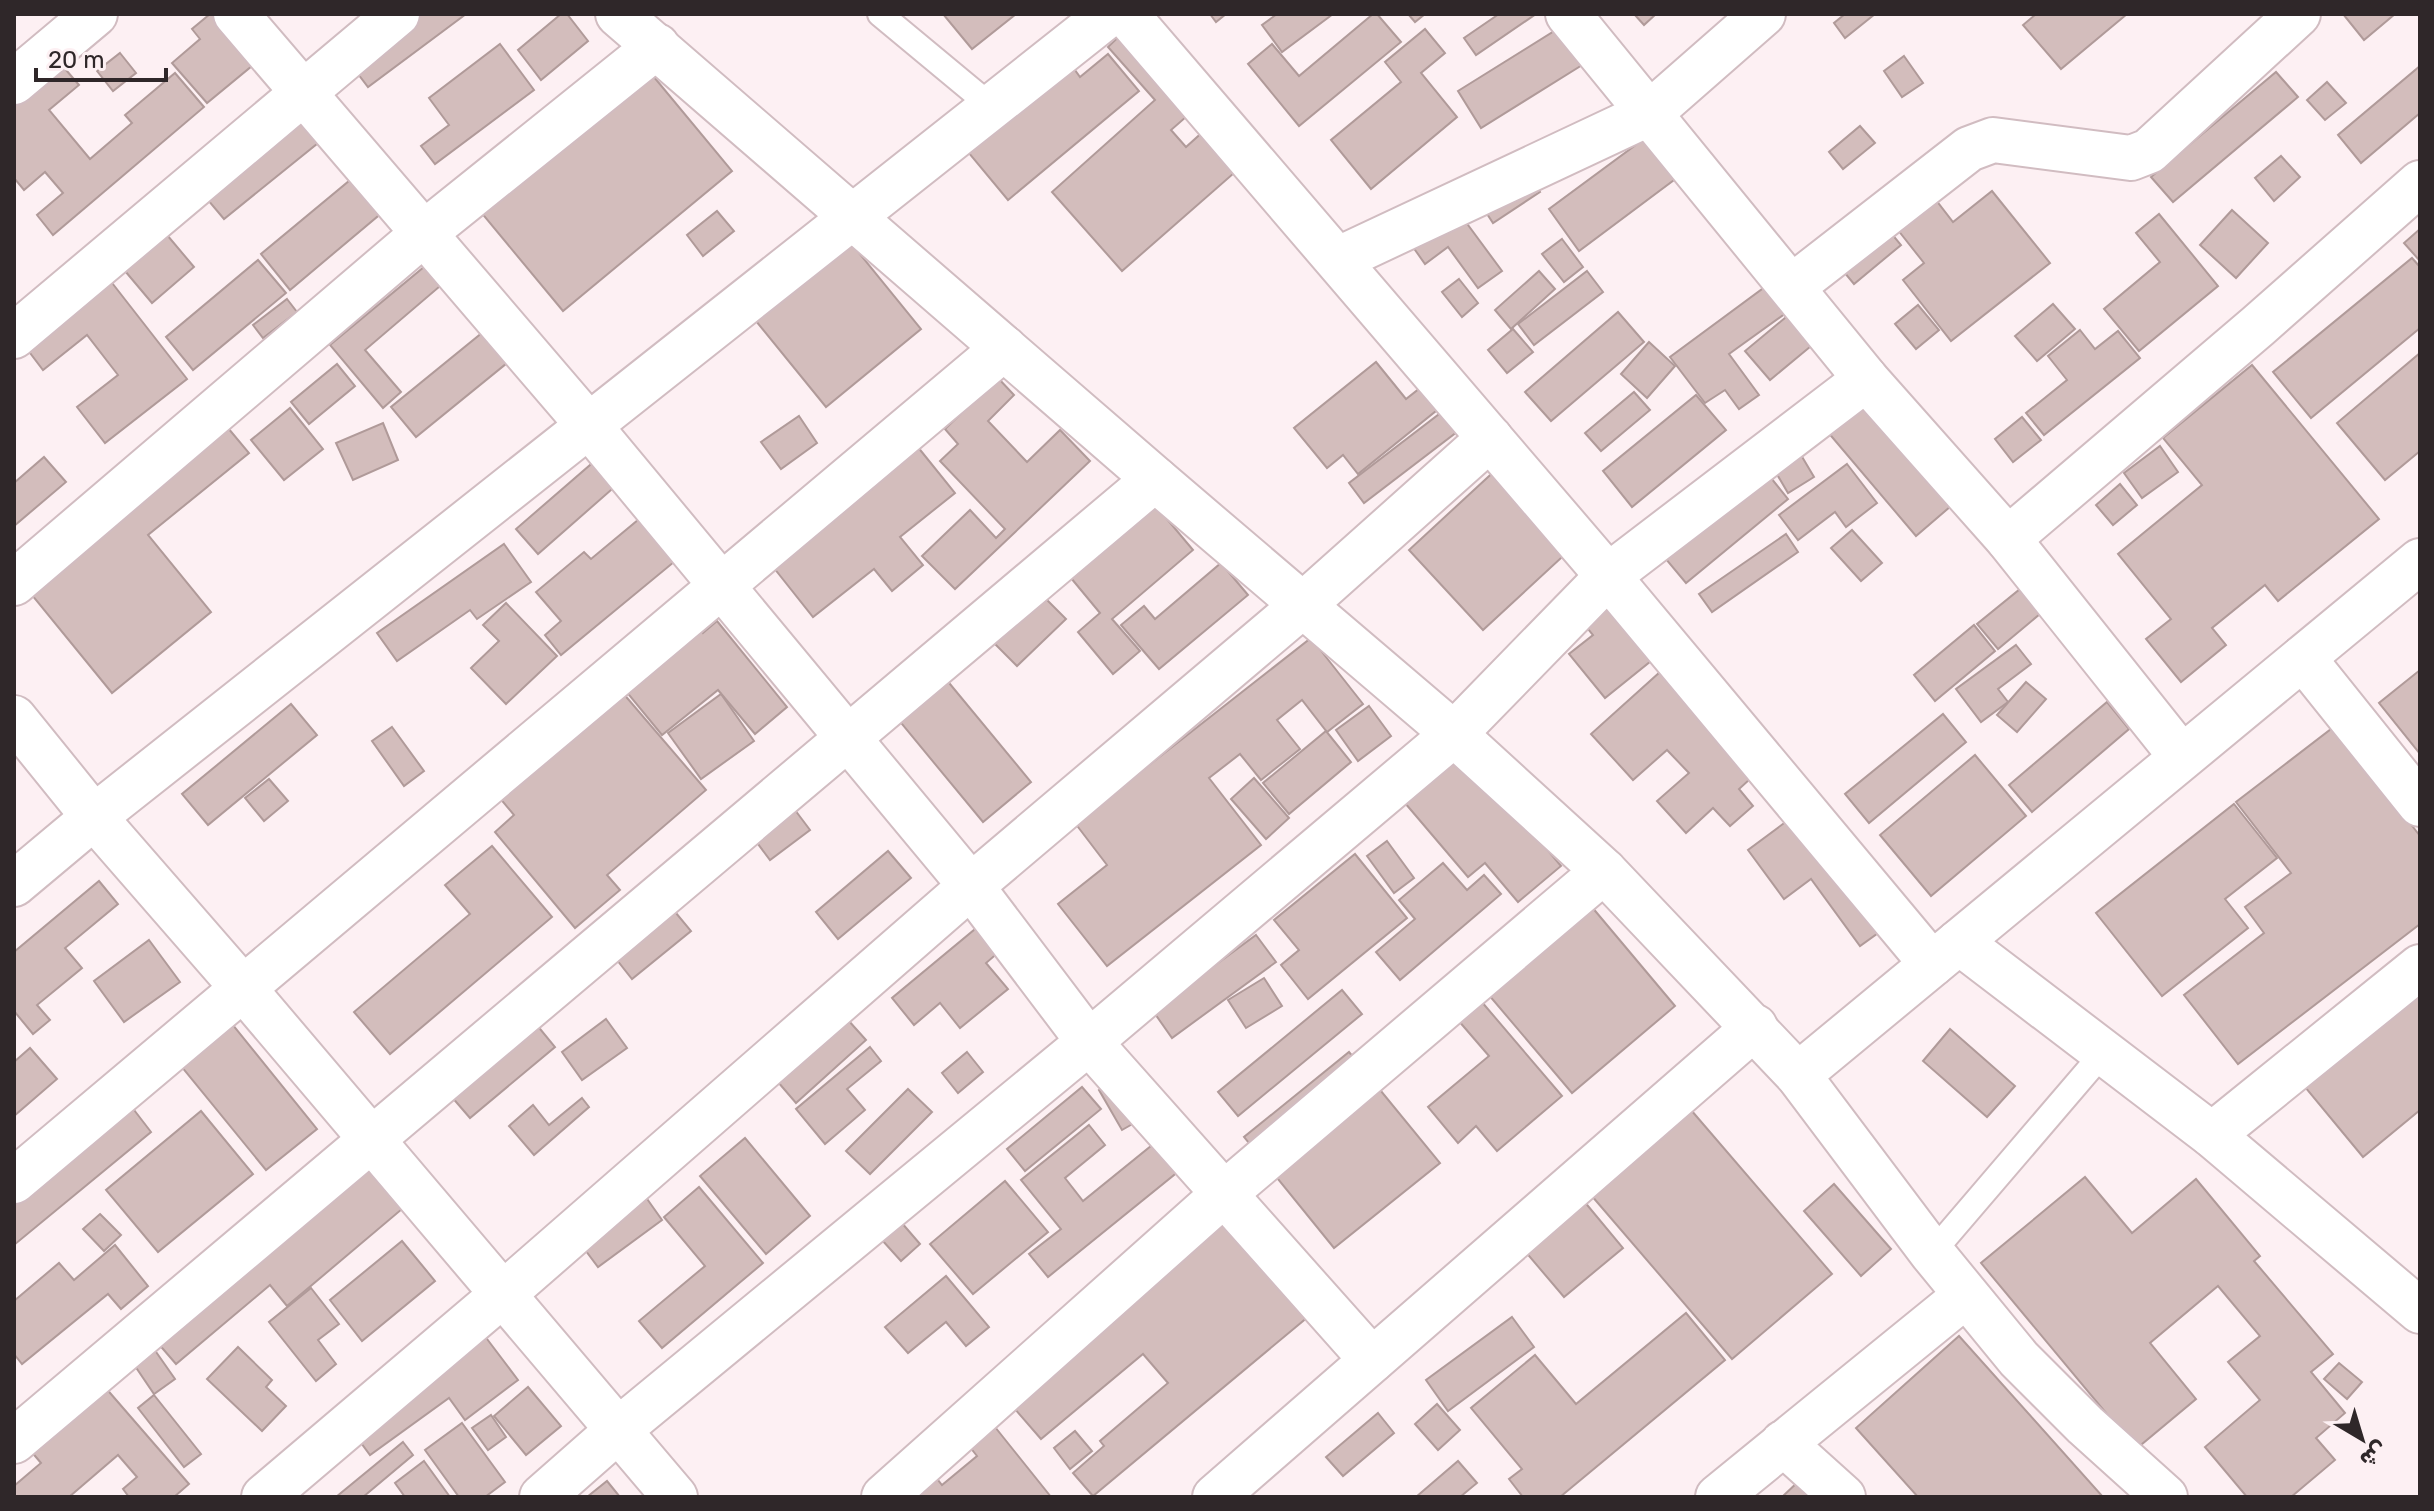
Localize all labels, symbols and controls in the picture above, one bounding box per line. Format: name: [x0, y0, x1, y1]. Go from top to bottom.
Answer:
scale bar: [36, 32, 166, 82]
text: 20 m: [48, 46, 105, 74]
north arrow: [2322, 1399, 2402, 1479]
text: ش: [2355, 1435, 2393, 1474]

